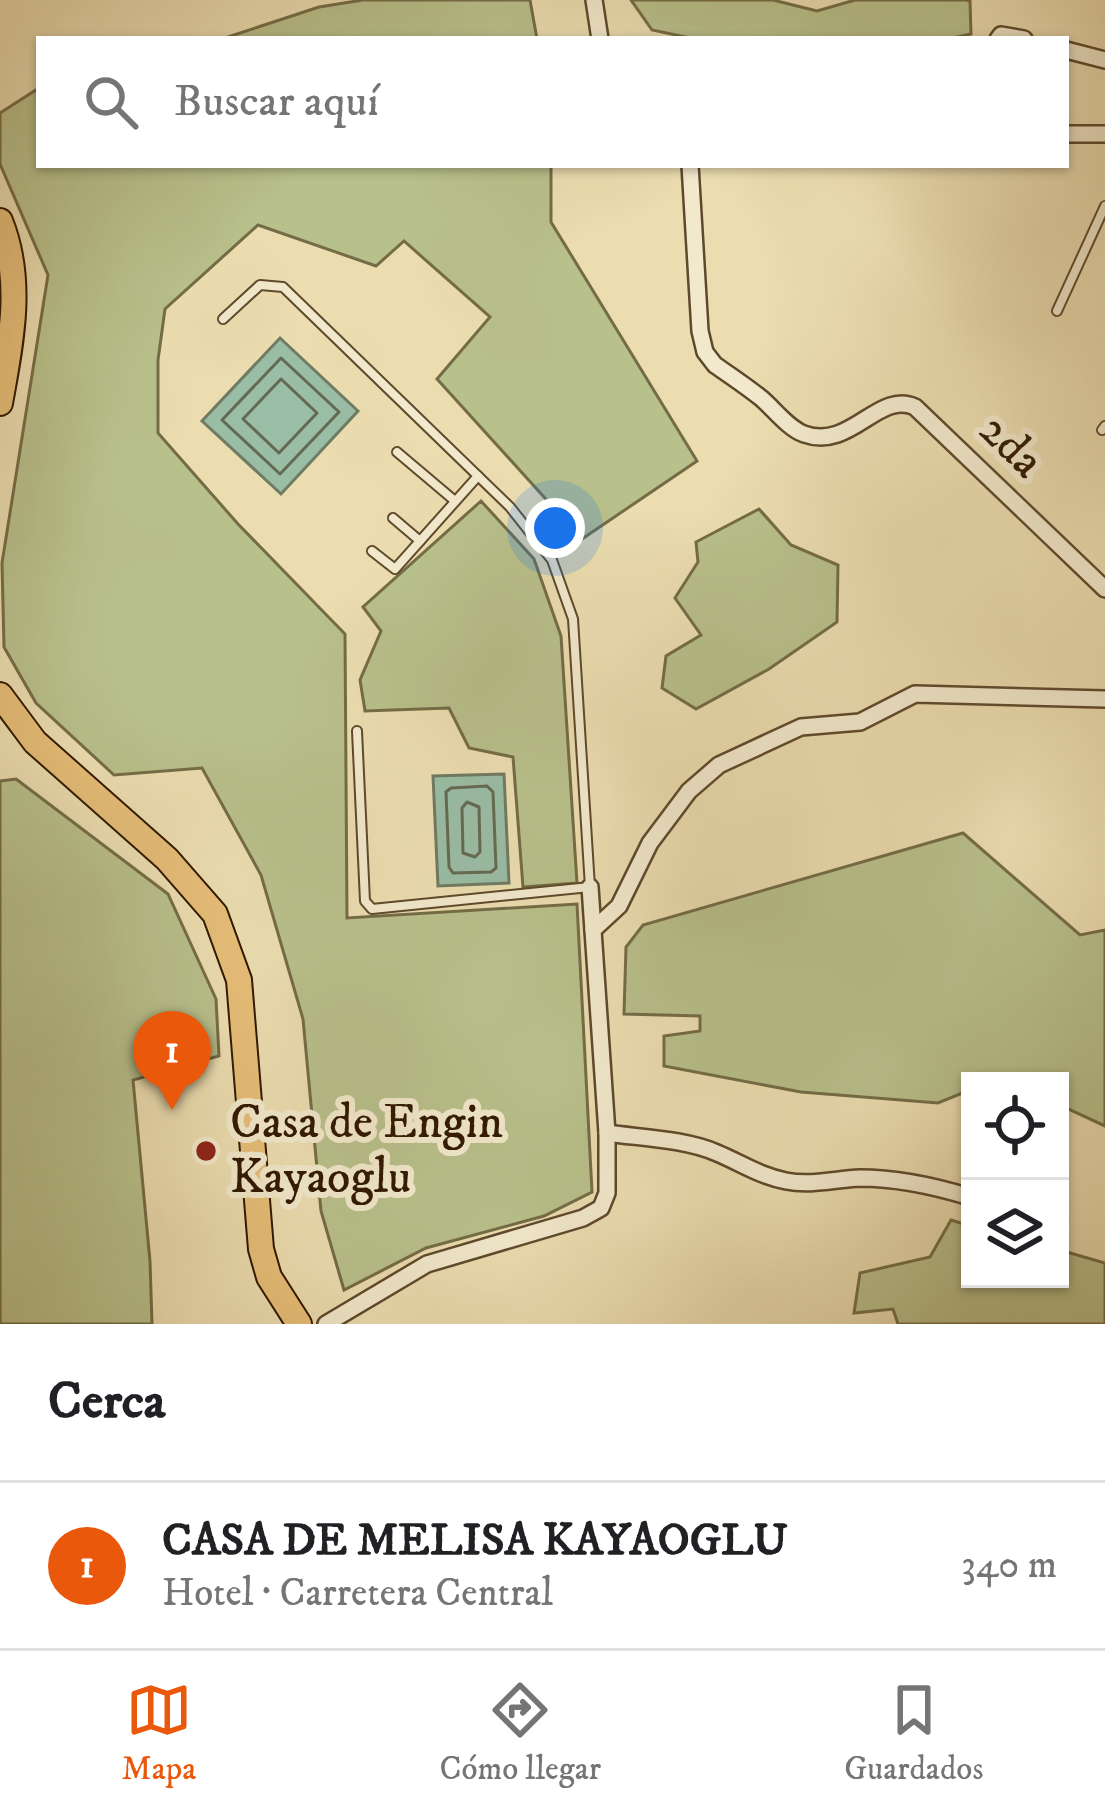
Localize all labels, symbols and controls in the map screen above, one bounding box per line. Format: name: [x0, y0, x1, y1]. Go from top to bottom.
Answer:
search box: [36, 36, 1069, 168]
icon: search: [78, 69, 144, 135]
text: Buscar aquí: [174, 74, 379, 130]
street label: 2da: [966, 401, 1057, 492]
your location: [525, 498, 585, 558]
pin: 1: [133, 1011, 211, 1110]
map controls: [961, 1072, 1069, 1288]
button: locate: [961, 1072, 1069, 1180]
place label: Casa de Engin Kayaoglu: [230, 1093, 503, 1208]
marker: Casa de Engin Kayaoglu: [193, 1138, 219, 1164]
button: layers: [961, 1180, 1069, 1288]
text: Cerca: [48, 1370, 165, 1434]
text: CASA DE MELISA KAYAOGLU: [162, 1513, 788, 1569]
text: 1: [80, 1541, 94, 1590]
text: 340 m: [961, 1541, 1057, 1590]
text: Hotel · Carretera Central: [162, 1569, 553, 1618]
tab: Mapa: [122, 1677, 196, 1790]
tab: Cómo llegar: [440, 1677, 601, 1790]
tab: Guardados: [844, 1677, 983, 1790]

